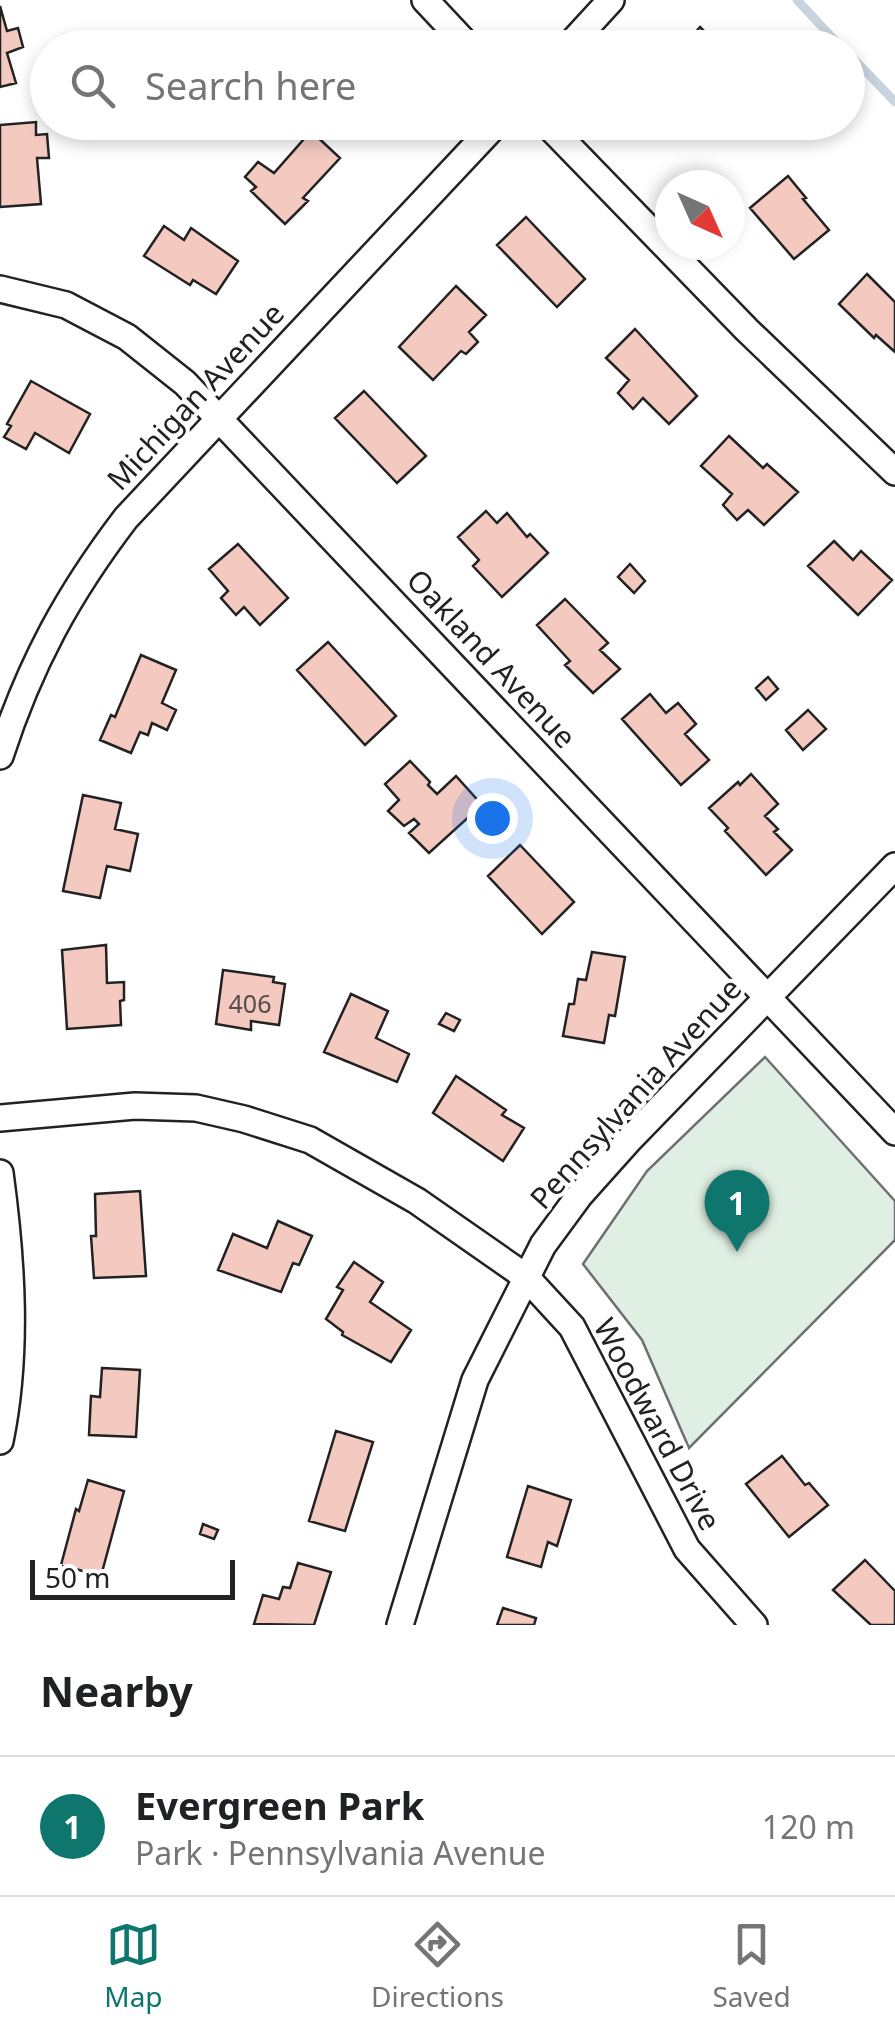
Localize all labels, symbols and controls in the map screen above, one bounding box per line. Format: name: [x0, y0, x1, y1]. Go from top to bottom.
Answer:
search box: [30, 30, 865, 140]
icon: search: [65, 58, 120, 113]
text: Search here: [145, 59, 356, 111]
north arrow: [655, 170, 745, 260]
street label: Michigan Avenue: [97, 293, 293, 499]
street label: Oakland Avenue: [398, 560, 586, 756]
your location: [467, 793, 518, 844]
street label: Pennsylvania Avenue: [520, 969, 750, 1217]
house number: 406: [229, 986, 271, 1020]
pin: 1: [704, 1170, 770, 1252]
street label: Woodward Drive: [585, 1311, 731, 1537]
scale bar: [30, 1555, 235, 1600]
text: 50 m: [45, 1558, 111, 1596]
text: Nearby: [40, 1662, 193, 1719]
text: Evergreen Park: [135, 1779, 424, 1831]
text: 1: [63, 1805, 82, 1848]
text: 120 m: [762, 1805, 855, 1848]
text: Park · Pennsylvania Avenue: [135, 1831, 546, 1874]
tab: Map: [104, 1917, 163, 2015]
tab: Directions: [371, 1917, 504, 2015]
tab: Saved: [712, 1917, 791, 2015]

